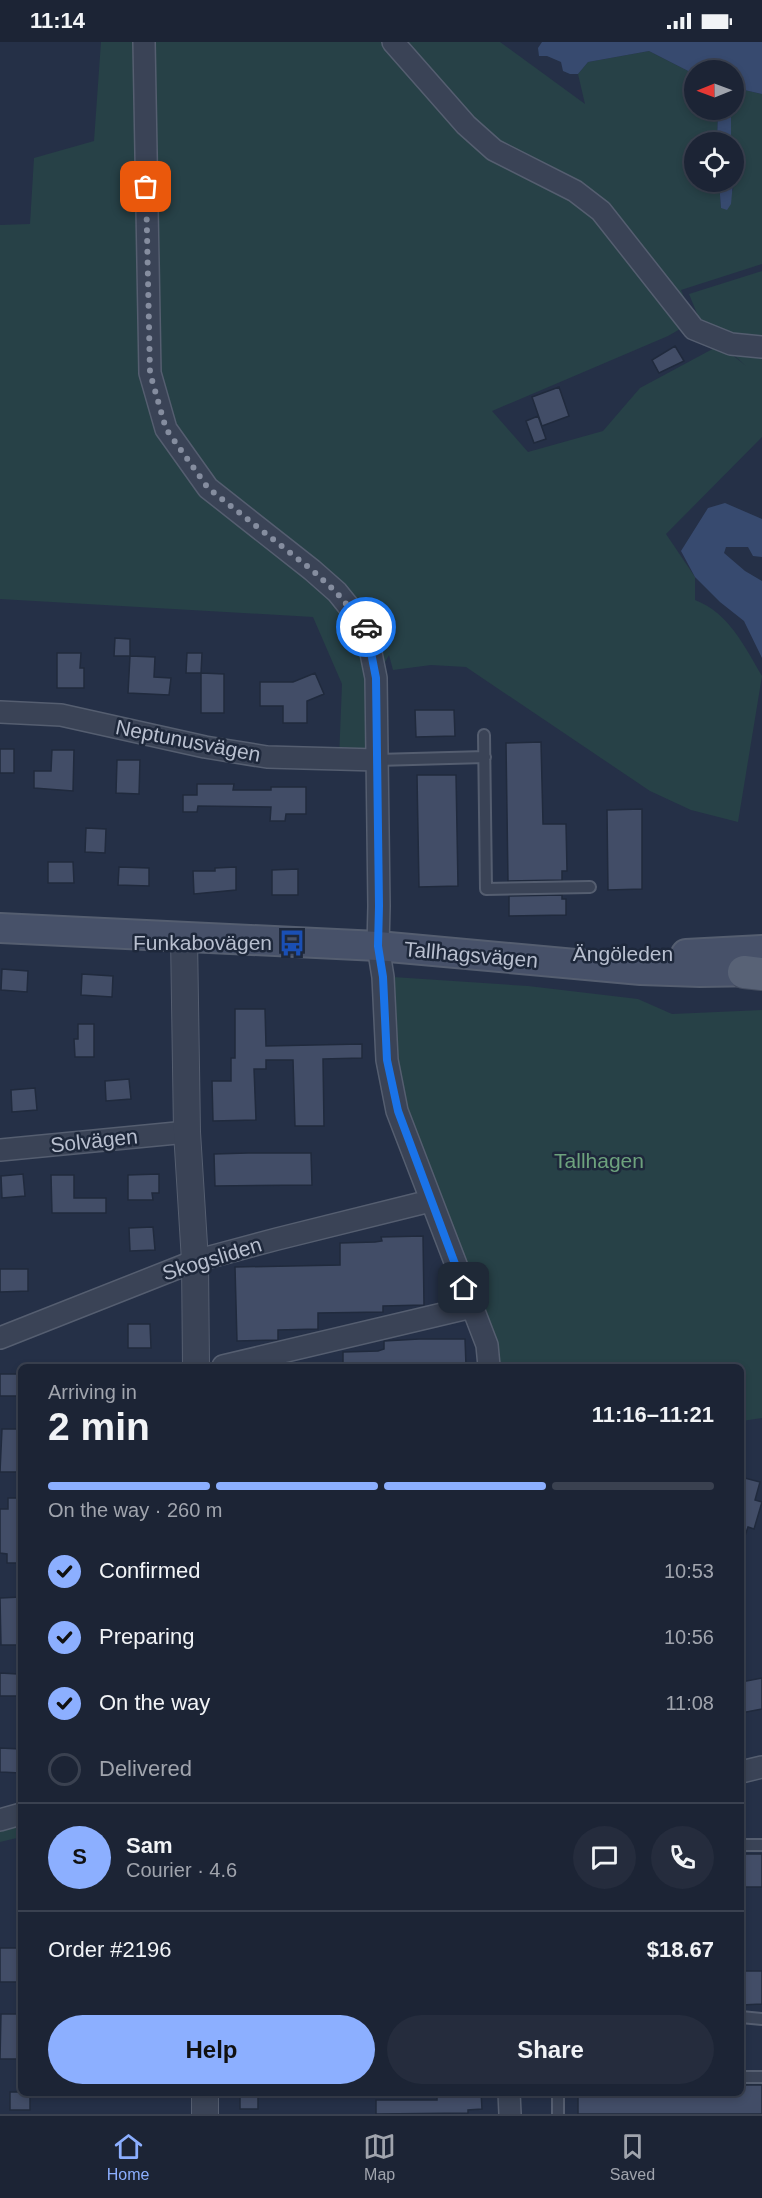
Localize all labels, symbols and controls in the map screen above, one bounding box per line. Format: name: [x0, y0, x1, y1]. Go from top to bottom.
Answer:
text: 11:14: [30, 8, 85, 33]
north arrow: [684, 60, 744, 120]
map controls: [684, 60, 744, 192]
button: locate: [684, 132, 744, 192]
pin: [120, 161, 171, 212]
icon: bag: [129, 170, 162, 203]
courier: [336, 597, 396, 657]
icon: car: [350, 611, 383, 644]
street label: Neptunusvägen: [114, 715, 263, 766]
bus stop icon: Funkabovägen: [277, 928, 307, 958]
place label: Funkabovägen: [133, 931, 272, 954]
street label: Tallhagsvägen: [403, 937, 539, 972]
street label: Ängöleden: [573, 942, 673, 965]
street label: Solvägen: [49, 1124, 139, 1157]
park label: Tallhagen: [554, 1149, 644, 1172]
street label: Skogsliden: [159, 1233, 264, 1285]
pin: [438, 1262, 489, 1313]
icon: home: [447, 1271, 480, 1304]
text: Arriving in: [48, 1381, 137, 1403]
text: 11:16–11:21: [592, 1402, 714, 1427]
text: 2 min: [48, 1405, 150, 1448]
text: On the way · 260 m: [48, 1499, 223, 1521]
icon: check: [48, 1555, 81, 1588]
text: Confirmed: [99, 1558, 200, 1583]
text: 10:53: [664, 1560, 714, 1582]
icon: check: [48, 1621, 81, 1654]
text: Preparing: [99, 1624, 194, 1649]
text: 10:56: [664, 1626, 714, 1648]
icon: check: [48, 1687, 81, 1720]
text: On the way: [99, 1690, 210, 1715]
text: 11:08: [665, 1692, 714, 1714]
text: Delivered: [99, 1756, 192, 1781]
button: chat: [573, 1826, 636, 1889]
button: phone: [651, 1826, 714, 1889]
text: Sam: [126, 1833, 172, 1858]
text: S: [72, 1844, 87, 1869]
text: Courier · 4.6: [126, 1859, 237, 1881]
text: Order #2196: [48, 1937, 172, 1962]
text: $18.67: [647, 1937, 714, 1962]
button: Help: [48, 2015, 375, 2084]
button: Share: [387, 2015, 714, 2084]
tab: Home: [107, 2130, 150, 2184]
tab: Map: [363, 2130, 396, 2184]
tab: Saved: [610, 2130, 655, 2184]

